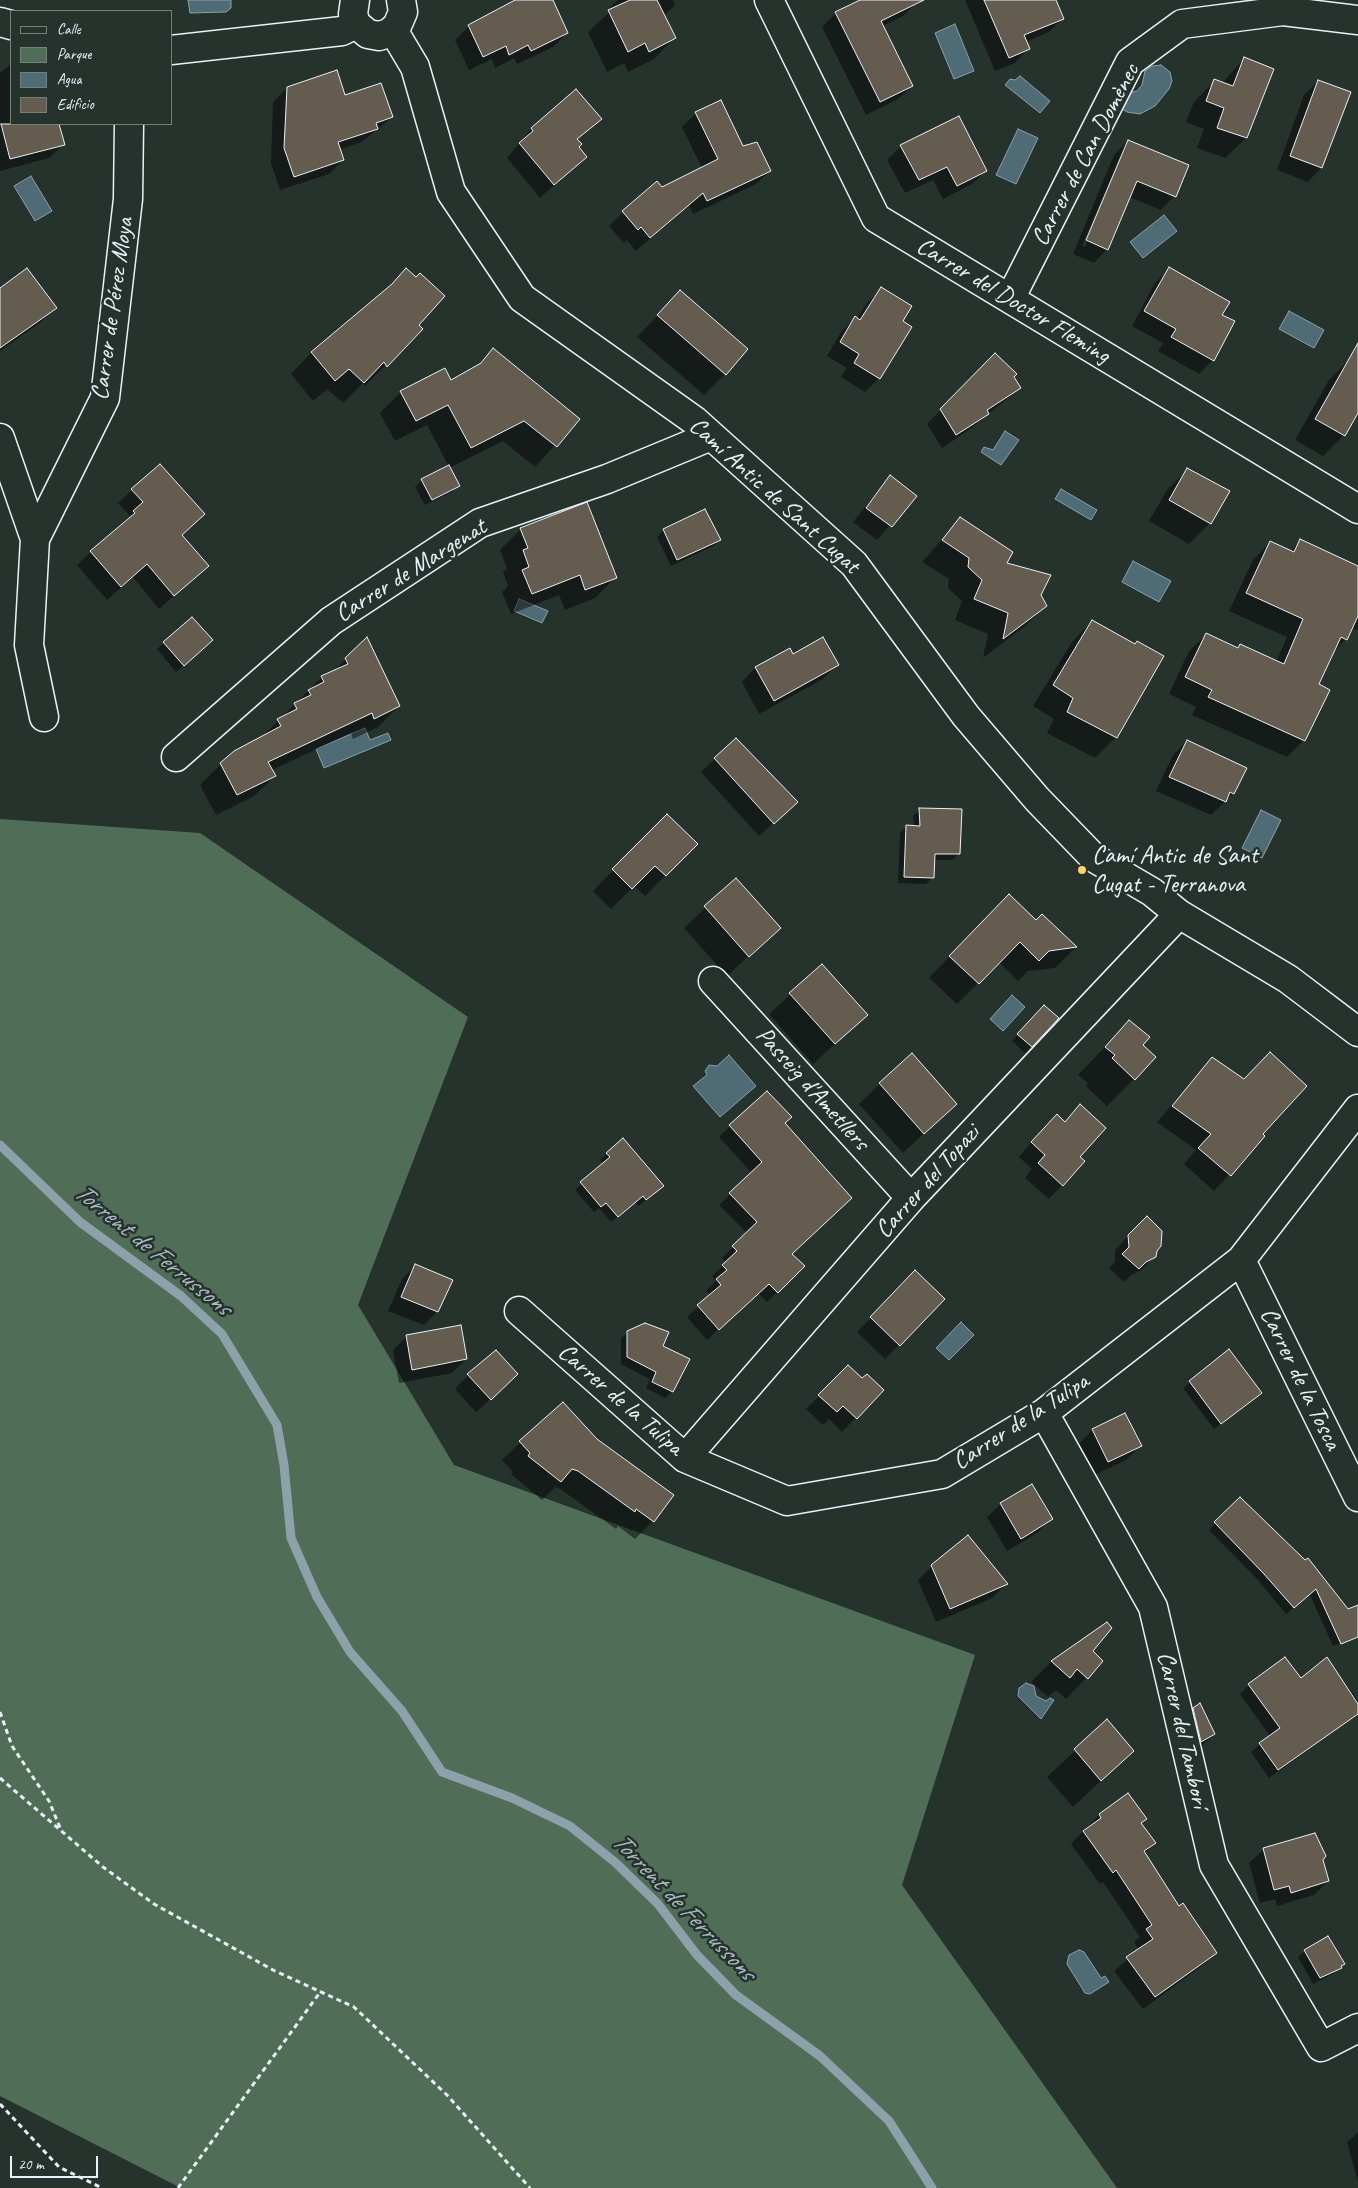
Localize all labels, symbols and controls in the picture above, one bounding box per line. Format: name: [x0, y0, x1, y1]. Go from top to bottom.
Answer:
legend: [10, 10, 172, 125]
text: Calle: [57, 20, 81, 39]
text: Parque: [57, 45, 91, 64]
street label: Carrer de Can Domènec: [1025, 59, 1147, 251]
text: Agua: [57, 70, 81, 89]
text: Edificio: [57, 95, 94, 114]
street label: Carrer de Pérez Moya: [85, 216, 141, 402]
street label: Carrer del Doctor Fleming: [911, 231, 1115, 371]
street label: Camí Antic de Sant Cugat: [682, 411, 866, 581]
street label: Carrer de Margenat: [330, 513, 492, 629]
place label: Camí Antic de Sant Cugat - Terranova: [1092, 841, 1258, 900]
marker: Camí Antic de Sant Cugat - Terranova: [1076, 864, 1088, 876]
street label: Passeig d'Ametllers: [749, 1021, 875, 1157]
street label: Carrer del Topazi: [869, 1119, 987, 1245]
water label: Torrent de Ferrussons: [67, 1177, 237, 1323]
street label: Carrer de la Tosca: [1253, 1303, 1347, 1455]
street label: Carrer de la Tulipa: [551, 1337, 689, 1463]
street label: Carrer de la Tulipa: [947, 1367, 1095, 1477]
street label: Carrer del Tamborí: [1149, 1649, 1215, 1811]
water label: Torrent de Ferrussons: [605, 1827, 761, 1987]
scale bar: [12, 2146, 100, 2178]
text: 20 m: [18, 2155, 44, 2174]

